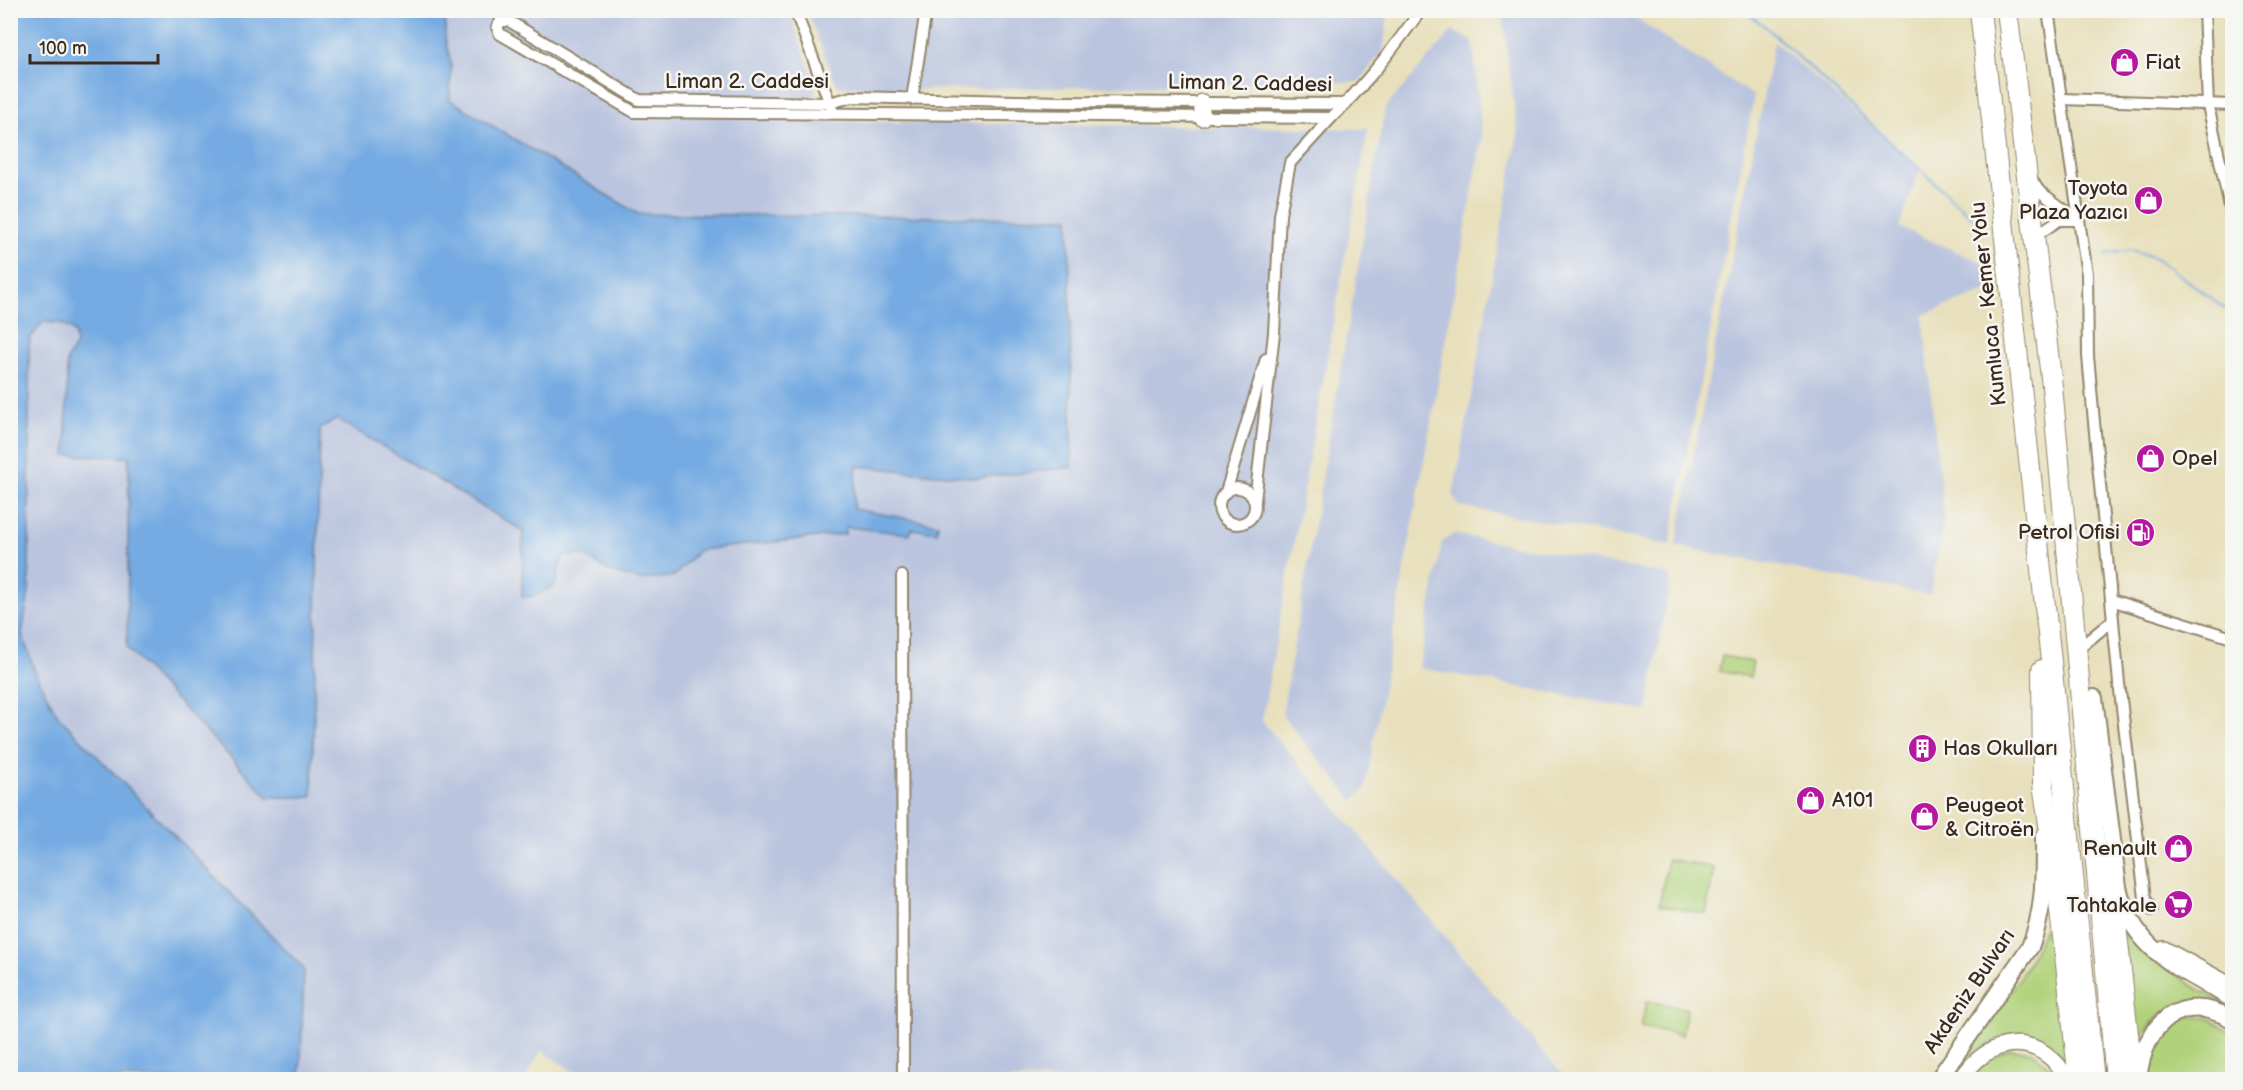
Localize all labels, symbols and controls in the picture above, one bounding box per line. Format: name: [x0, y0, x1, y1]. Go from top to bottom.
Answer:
scale bar: [30, 27, 158, 65]
text: 100 m: [39, 38, 87, 59]
shop icon: Fiat: [2108, 46, 2140, 78]
place label: Fiat: [2145, 50, 2181, 75]
street label: Liman 2. Caddesi: [665, 69, 829, 94]
street label: Liman 2. Caddesi: [1168, 70, 1332, 97]
place label: Toyota Plaza Yazıcı: [2019, 176, 2128, 225]
shop icon: Toyota Plaza Yazıcı: [2133, 184, 2165, 216]
street label: Kumluca - Kemer Yolu: [1965, 201, 2012, 407]
shop icon: Opel: [2135, 442, 2167, 474]
place label: Opel: [2172, 446, 2217, 471]
fuel station icon: Petrol Ofisi: [2125, 516, 2157, 548]
place label: Petrol Ofisi: [2018, 520, 2120, 545]
building icon: Has Okulları: [1906, 732, 1938, 764]
place label: Has Okulları: [1943, 736, 2058, 761]
shop icon: A101: [1795, 784, 1827, 816]
place label: A101: [1832, 788, 1873, 813]
place label: Peugeot & Citroën: [1945, 793, 2034, 842]
shop icon: Peugeot & Citroën: [1908, 801, 1940, 833]
shop icon: Renault: [2162, 832, 2194, 864]
place label: Renault: [2083, 836, 2158, 861]
supermarket icon: Tahtakale: [2162, 889, 2194, 921]
place label: Tahtakale: [2067, 893, 2157, 918]
street label: Akdeniz Bulvarı: [1919, 924, 2020, 1058]

